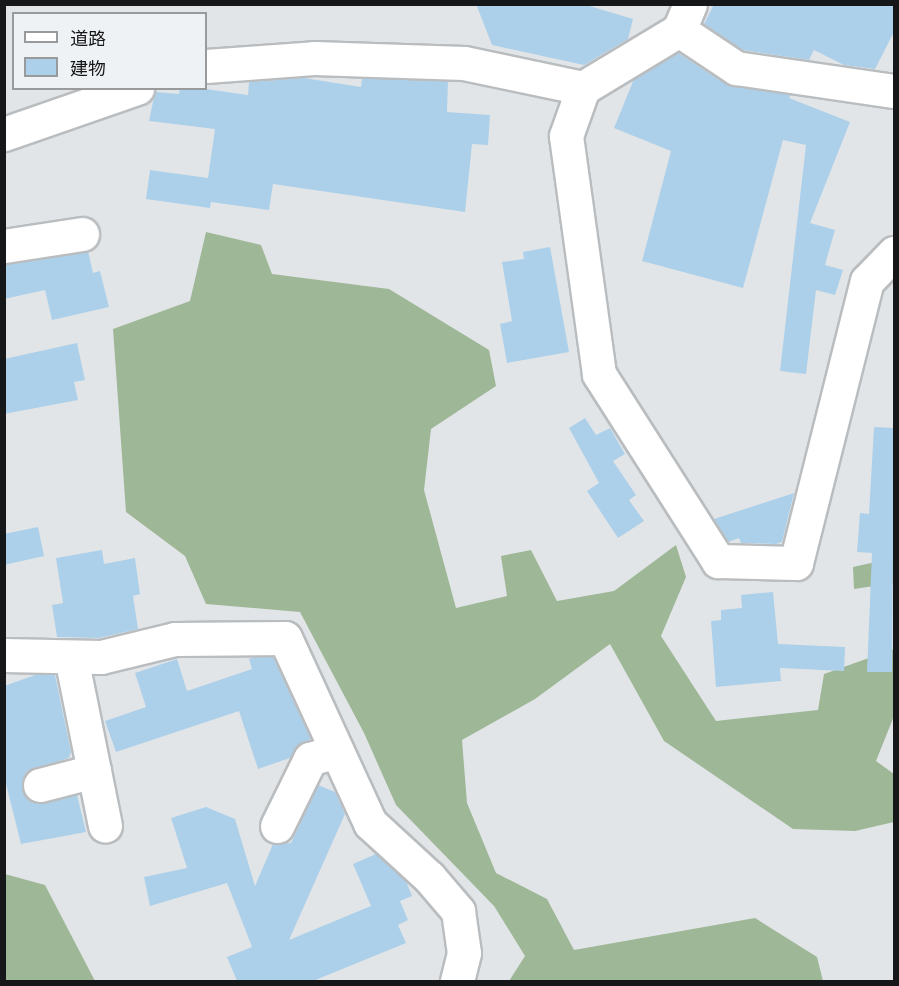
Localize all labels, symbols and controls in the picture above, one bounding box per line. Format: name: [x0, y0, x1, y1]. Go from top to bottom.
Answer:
legend: [12, 12, 207, 90]
text: 道路: [70, 24, 106, 51]
text: 建物: [70, 54, 106, 81]

